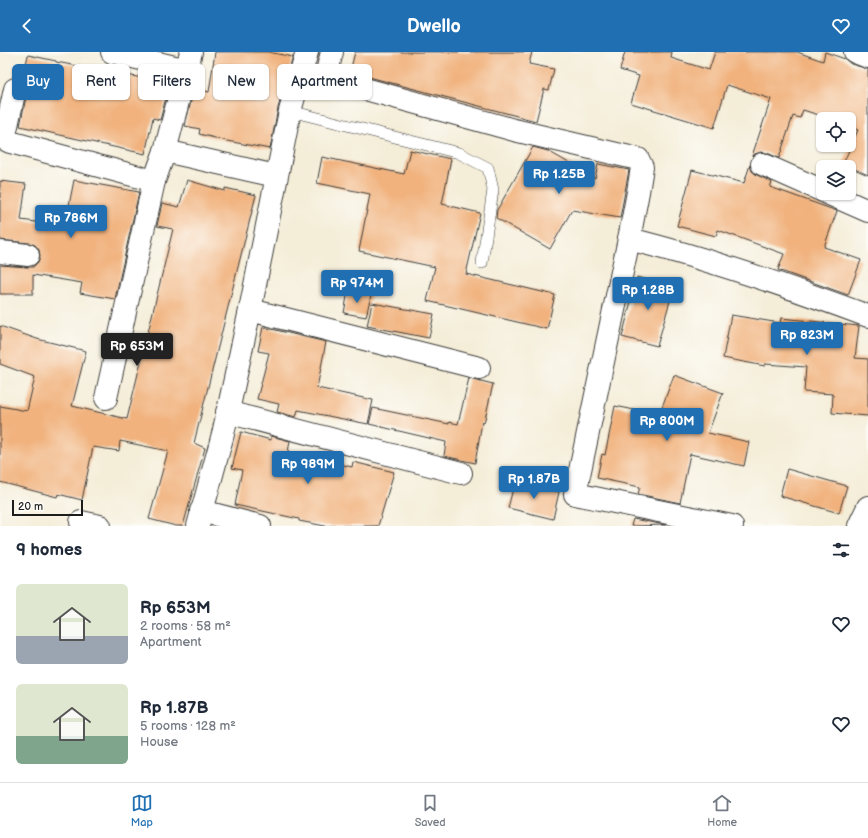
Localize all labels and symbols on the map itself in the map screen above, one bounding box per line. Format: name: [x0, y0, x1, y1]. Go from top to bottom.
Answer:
pin: Rp 1.25B: [518, 161, 600, 195]
pin: Rp 786M: [34, 205, 108, 239]
pin: Rp 974M: [320, 270, 394, 304]
pin: Rp 1.28B: [607, 277, 689, 311]
pin: Rp 823M: [770, 322, 844, 356]
pin: Rp 653M: [100, 333, 174, 367]
pin: Rp 800M: [630, 408, 704, 442]
pin: Rp 989M: [271, 451, 345, 485]
pin: Rp 1.87B: [493, 466, 575, 500]
scale bar: [12, 498, 83, 517]

